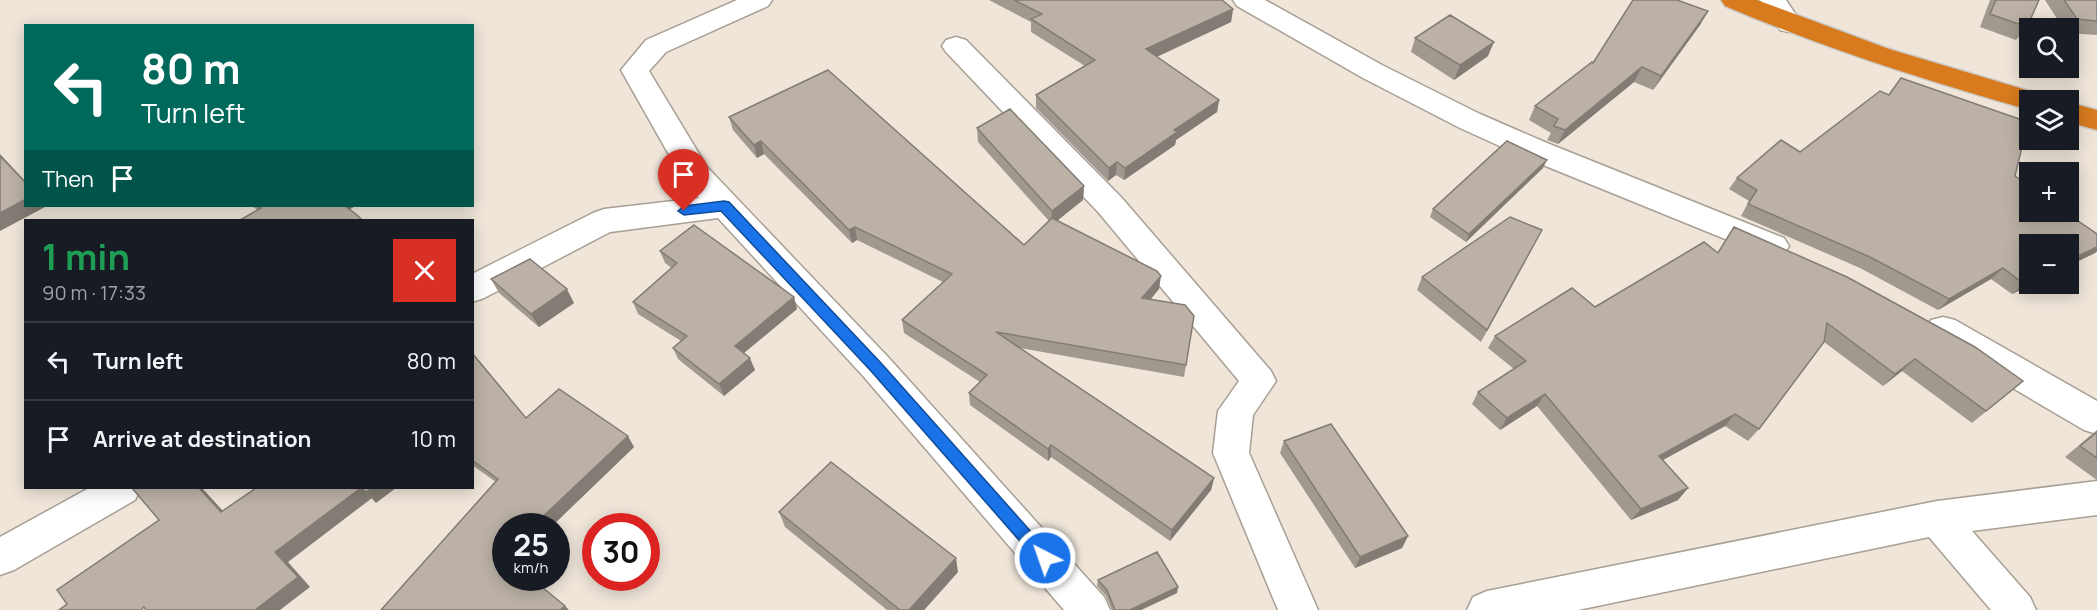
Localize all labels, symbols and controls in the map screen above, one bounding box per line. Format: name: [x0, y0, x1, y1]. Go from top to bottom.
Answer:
map controls: [2019, 18, 2079, 294]
button: search: [2019, 18, 2079, 78]
text: 80 m: [141, 39, 241, 97]
icon: left: [42, 48, 120, 126]
button: layers: [2019, 90, 2079, 150]
text: Turn left: [141, 94, 245, 131]
pin: [658, 149, 709, 211]
icon: arrive: [667, 158, 700, 191]
icon: arrive: [106, 162, 139, 195]
button: +: [2019, 162, 2079, 222]
text: Then: [42, 164, 94, 194]
text: 1 min: [42, 232, 130, 281]
button: −: [2019, 234, 2079, 294]
button: close: [393, 239, 456, 302]
text: 90 m · 17:33: [42, 279, 146, 306]
icon: left: [42, 345, 75, 378]
text: Turn left: [93, 346, 183, 376]
text: 80 m: [407, 346, 456, 376]
icon: arrive: [42, 423, 75, 456]
text: Arrive at destination: [93, 424, 311, 454]
text: 10 m: [411, 424, 456, 454]
speed limit sign: 30: [582, 513, 660, 591]
text: 25: [513, 524, 549, 565]
position arrow: [1013, 526, 1077, 590]
text: km/h: [514, 557, 548, 578]

